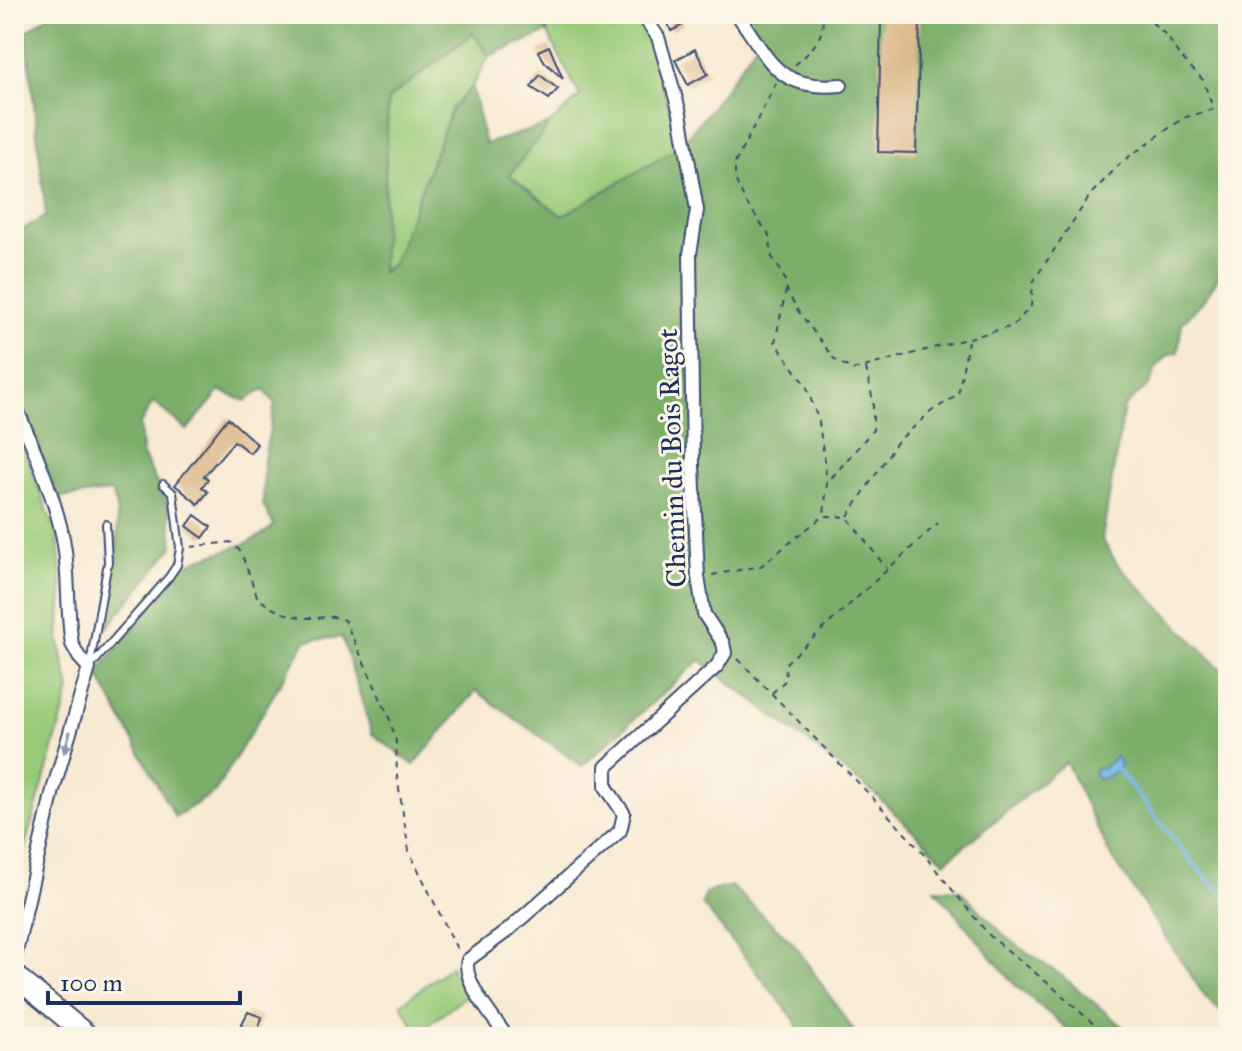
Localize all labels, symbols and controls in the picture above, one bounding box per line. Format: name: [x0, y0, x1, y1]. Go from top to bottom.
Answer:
street label: Chemin du Bois Ragot: [650, 328, 694, 588]
one-way arrow: [60, 731, 73, 755]
scale bar: [48, 955, 240, 1005]
text: 100 m: [60, 968, 123, 998]

